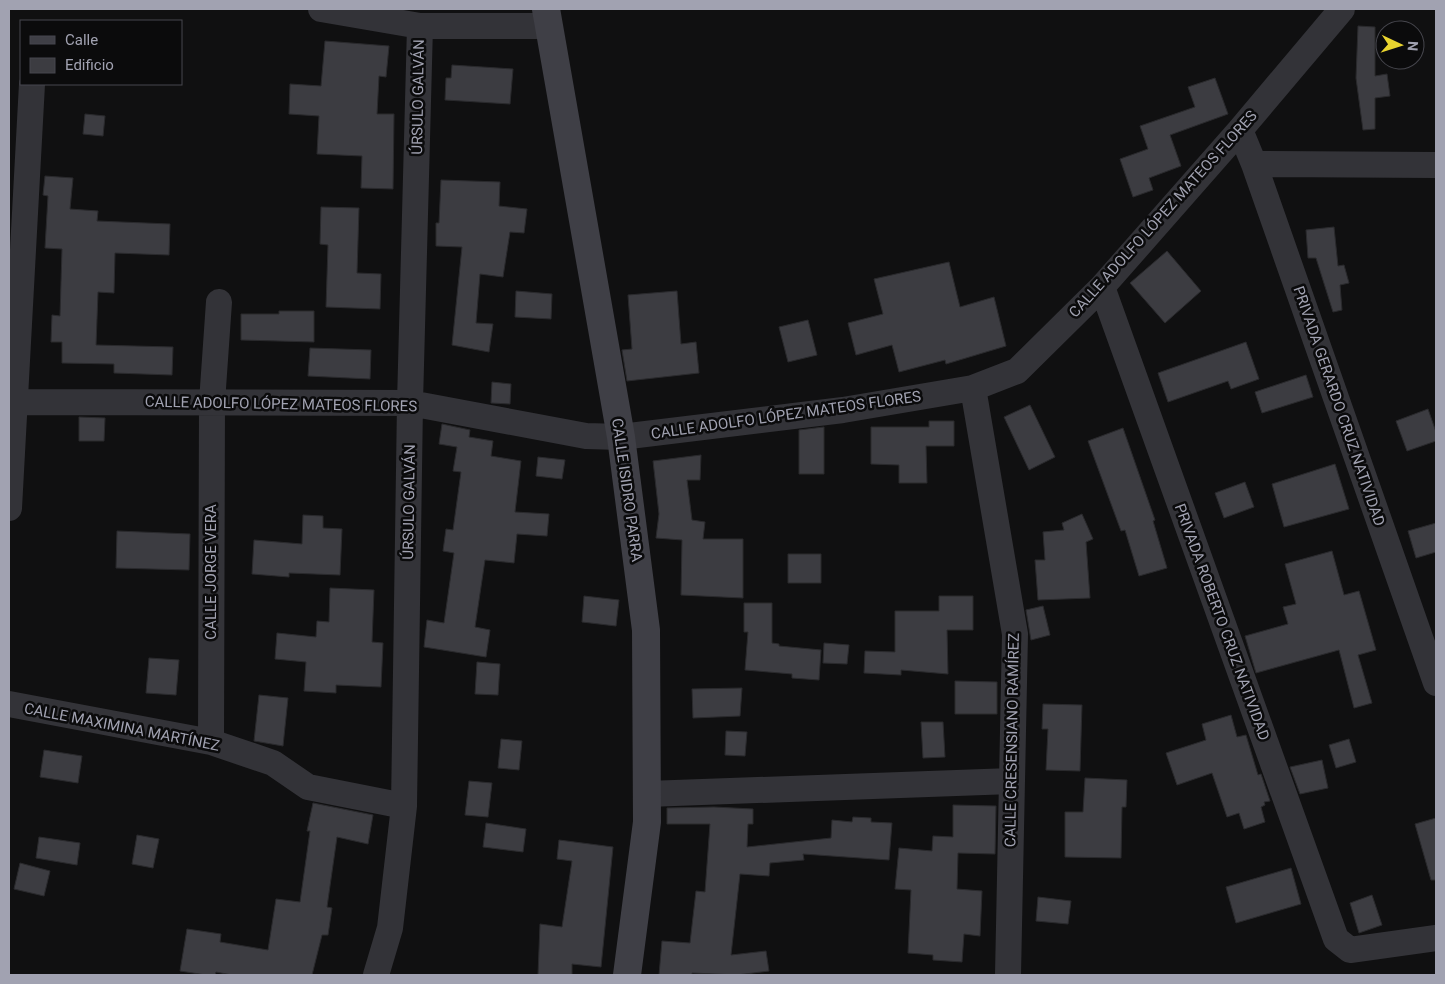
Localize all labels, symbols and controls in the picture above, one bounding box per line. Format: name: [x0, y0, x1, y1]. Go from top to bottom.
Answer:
legend: [20, 20, 182, 85]
north arrow: [1375, 20, 1425, 70]
text: Calle: [65, 31, 98, 49]
street label: ÚRSULO GALVÁN: [408, 39, 428, 155]
text: N: [1405, 40, 1421, 51]
text: Edificio: [65, 56, 114, 74]
street label: CALLE ADOLFO LÓPEZ MATEOS FLORES: [1065, 107, 1261, 321]
street label: PRIVADA GERARDO CRUZ NATIVIDAD: [1289, 284, 1389, 528]
street label: CALLE ADOLFO LÓPEZ MATEOS FLORES: [650, 387, 922, 443]
street label: CALLE ADOLFO LÓPEZ MATEOS FLORES: [145, 393, 417, 415]
street label: CALLE ISIDRO PARRA: [608, 417, 646, 563]
street label: ÚRSULO GALVÁN: [399, 444, 419, 560]
street label: PRIVADA ROBERTO CRUZ NATIVIDAD: [1171, 501, 1273, 743]
street label: CALLE JORGE VERA: [202, 504, 220, 640]
street label: CALLE CRESENSIANO RAMÍREZ: [1001, 633, 1023, 847]
street label: CALLE MAXIMINA MARTÍNEZ: [23, 699, 221, 755]

